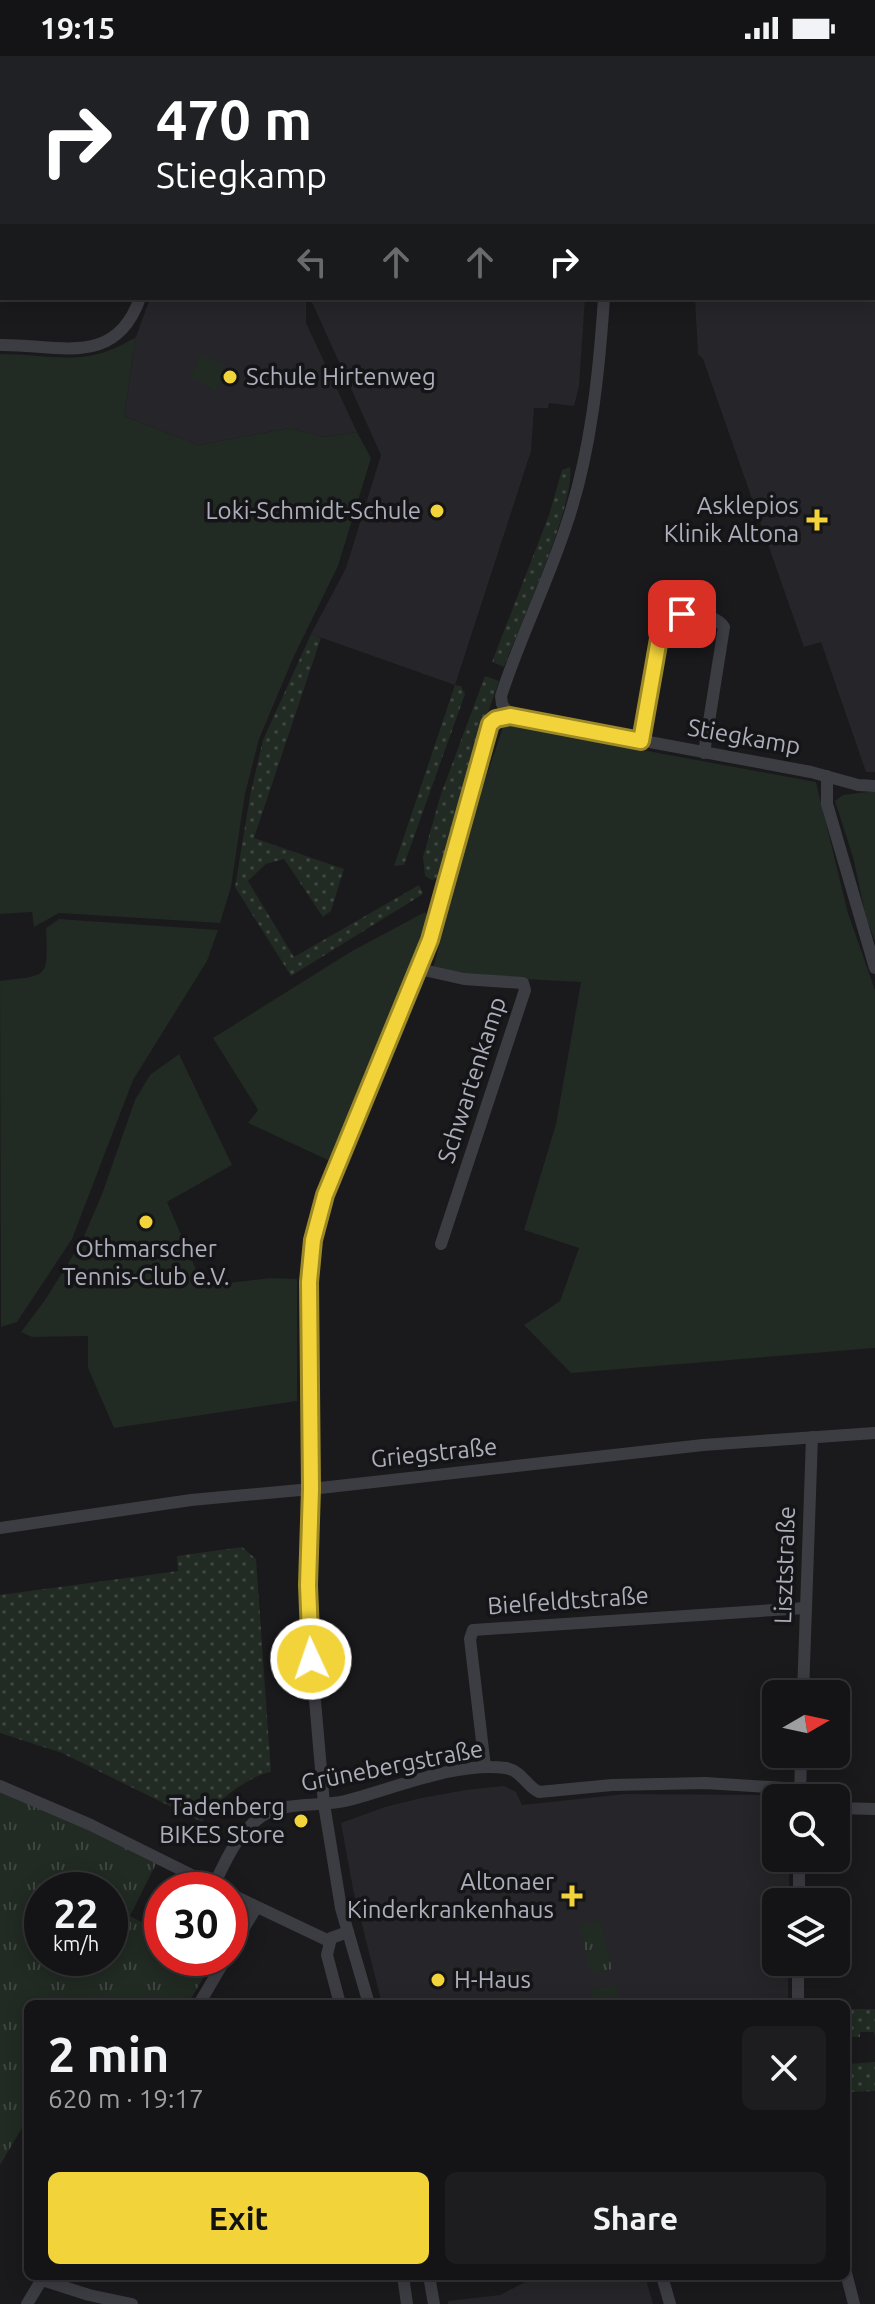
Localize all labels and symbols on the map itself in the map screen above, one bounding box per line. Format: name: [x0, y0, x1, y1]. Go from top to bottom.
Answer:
place label: Schule Hirtenweg: [246, 363, 436, 390]
marker: Schule Hirtenweg: [221, 368, 239, 386]
place label: Asklepios Klinik Altona: [664, 492, 799, 547]
place label: Loki-Schmidt-Schule: [205, 497, 421, 524]
marker: Loki-Schmidt-Schule: [428, 502, 446, 520]
marker: Asklepios Klinik Altona: [806, 509, 828, 531]
pin: [648, 580, 716, 648]
street label: Stiegkamp: [686, 713, 803, 760]
street label: Schwartenkamp: [432, 993, 511, 1166]
marker: Othmarscher Tennis-Club e.V.: [137, 1213, 155, 1231]
place label: Othmarscher Tennis-Club e.V.: [62, 1235, 230, 1290]
street label: Griegstraße: [369, 1432, 498, 1473]
street label: Lisztstraße: [769, 1506, 800, 1624]
street label: Bielfeldtstraße: [486, 1581, 650, 1620]
position arrow: [269, 1617, 353, 1701]
north arrow: [762, 1680, 850, 1768]
street label: Grünebergstraße: [299, 1735, 485, 1796]
place label: Tadenberg BIKES Store: [159, 1793, 285, 1848]
marker: Tadenberg BIKES Store: [292, 1812, 310, 1830]
place label: Altonaer Kinderkrankenhaus: [347, 1868, 554, 1923]
speed limit sign: 30: [144, 1872, 248, 1976]
marker: Altonaer Kinderkrankenhaus: [561, 1885, 583, 1907]
place label: H-Haus: [454, 1966, 531, 1993]
marker: H-Haus: [429, 1971, 447, 1989]

